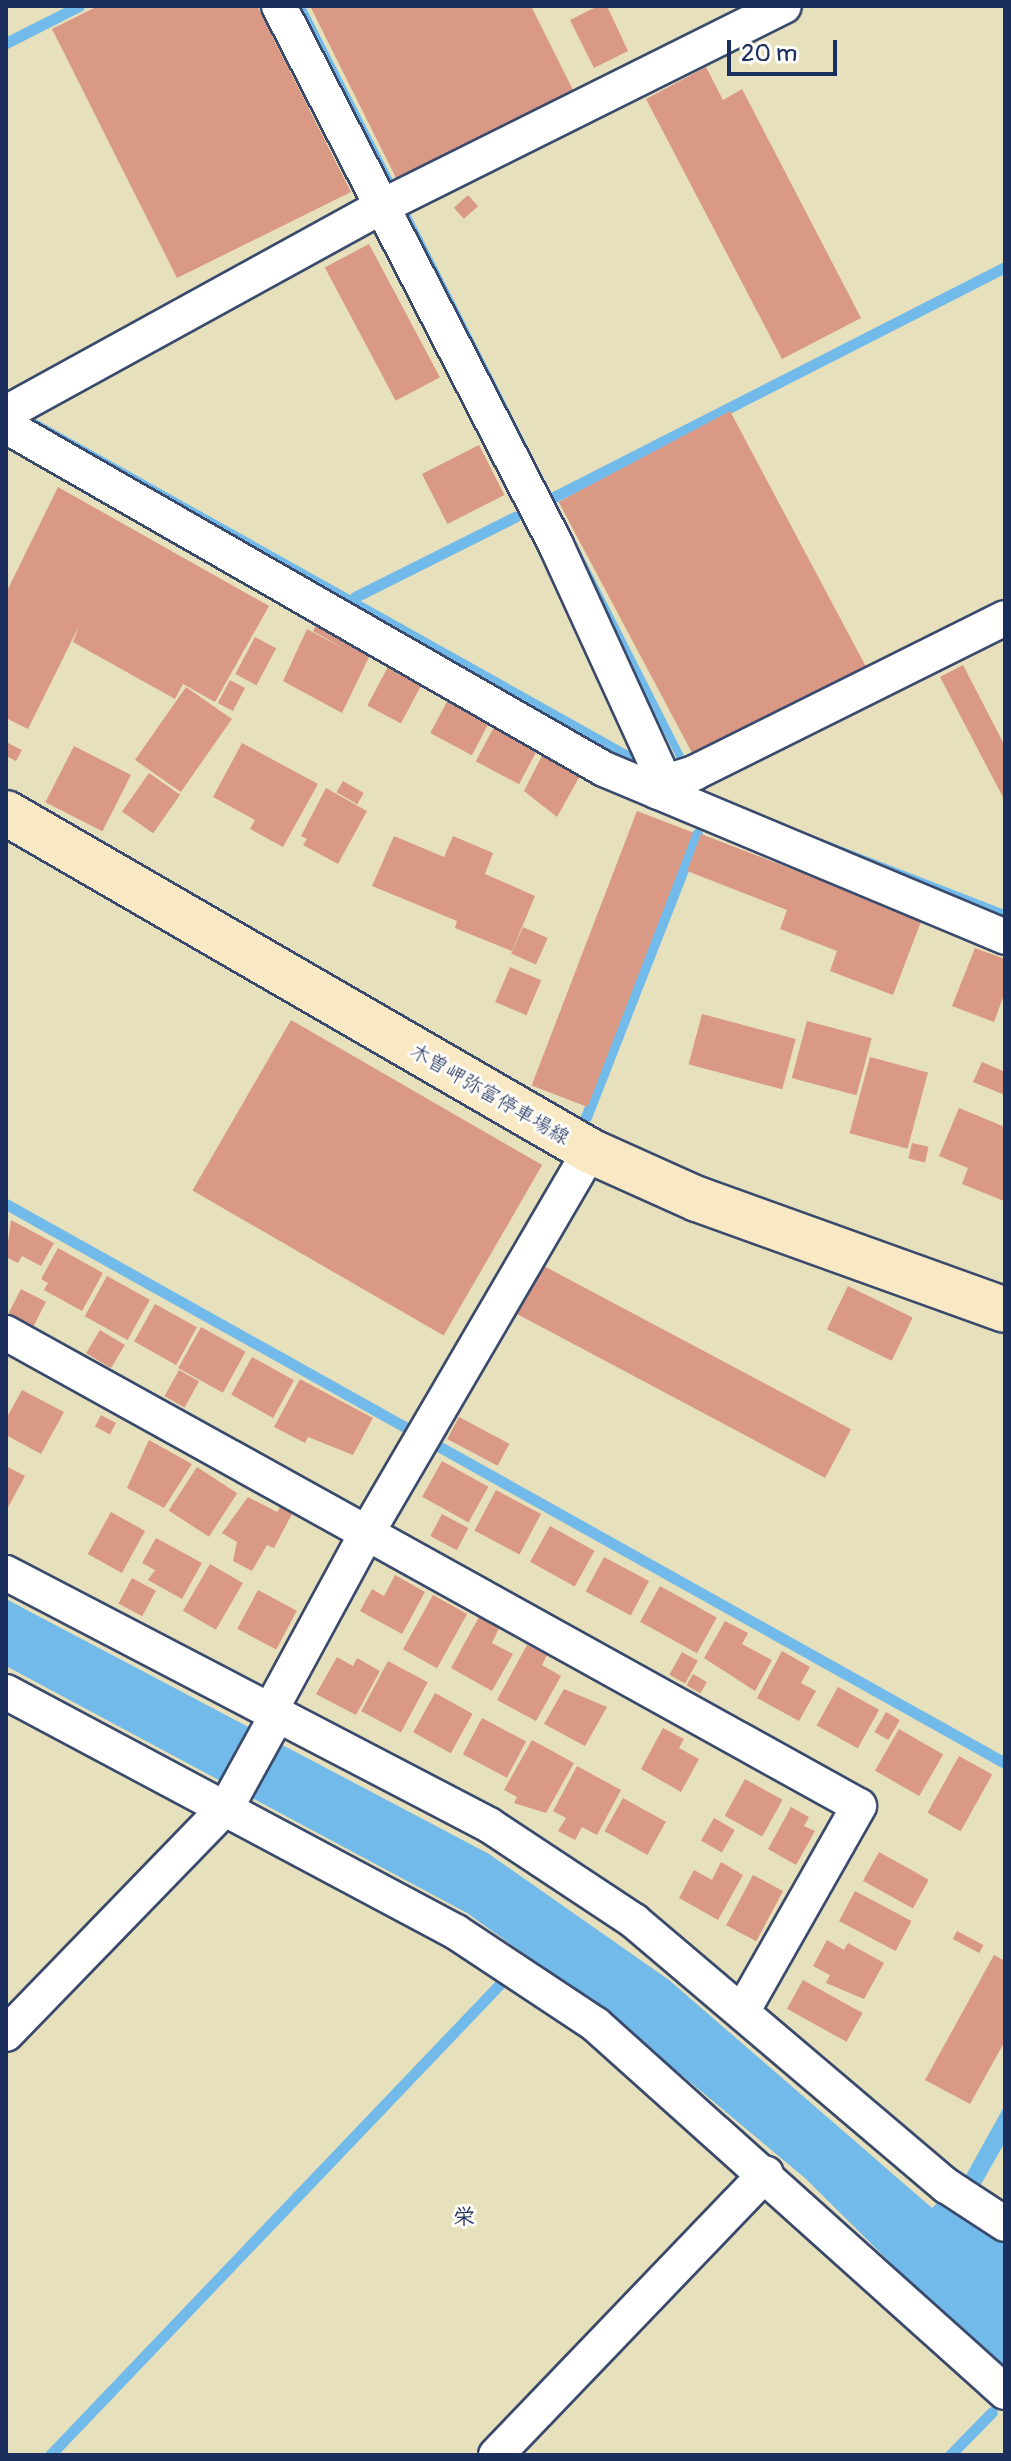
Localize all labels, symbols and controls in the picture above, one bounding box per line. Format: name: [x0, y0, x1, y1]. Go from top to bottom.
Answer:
scale bar: [731, 24, 841, 74]
text: 20 m: [741, 39, 797, 68]
street label: 木曽岬弥富停車場線: [406, 1039, 574, 1149]
district label: 栄: [453, 2205, 475, 2231]

